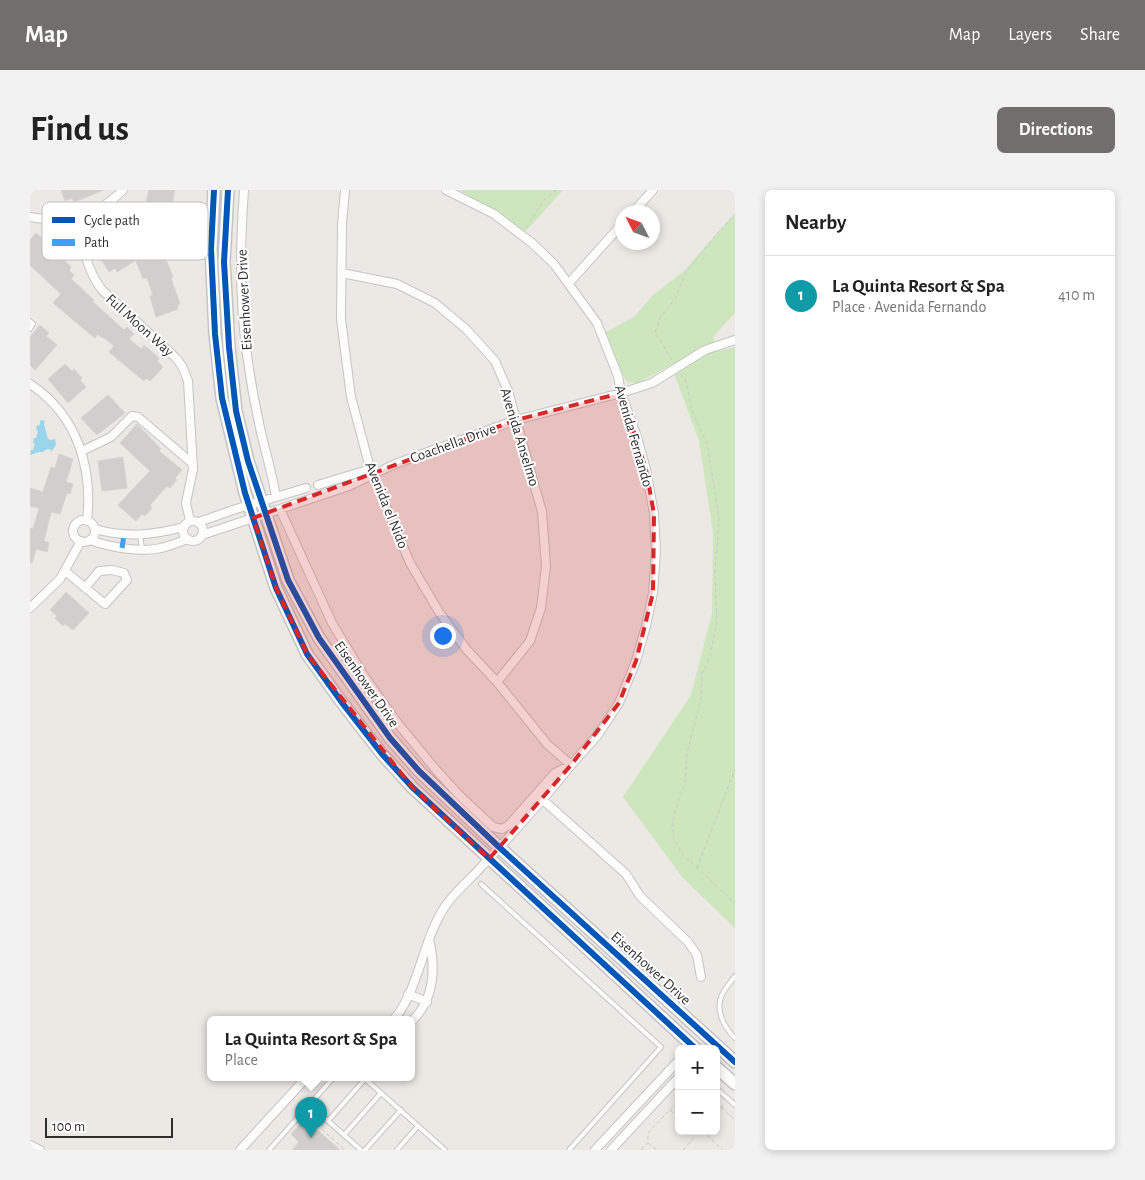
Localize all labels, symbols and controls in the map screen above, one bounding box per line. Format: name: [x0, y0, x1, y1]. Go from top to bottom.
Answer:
text: Map: [25, 23, 68, 47]
text: Map: [949, 26, 980, 44]
text: Layers: [1008, 26, 1052, 44]
text: Share: [1080, 26, 1120, 44]
button: Directions: [997, 107, 1115, 153]
text: Find us: [30, 112, 129, 147]
legend: [42, 202, 208, 260]
north arrow: [615, 205, 660, 250]
text: Nearby: [785, 212, 846, 233]
text: Cycle path: [84, 214, 140, 228]
text: Path: [84, 236, 109, 250]
street label: Eisenhower Drive: [234, 249, 255, 351]
text: La Quinta Resort & Spa: [832, 277, 1005, 296]
text: 1: [798, 287, 804, 303]
text: 410 m: [1058, 287, 1095, 303]
street label: Full Moon Way: [103, 291, 177, 360]
text: Place · Avenida Fernando: [832, 299, 986, 315]
street label: Avenida Fernando: [612, 384, 655, 489]
street label: Avenida Anselmo: [497, 386, 542, 488]
street label: Coachella Drive: [408, 421, 498, 466]
street label: Avenida el Nido: [362, 460, 411, 551]
your location: [430, 623, 456, 649]
street label: Eisenhower Drive: [331, 638, 402, 730]
street label: Eisenhower Drive: [608, 929, 693, 1008]
popup: [207, 1016, 415, 1081]
text: La Quinta Resort & Spa: [225, 1030, 397, 1049]
map controls: [675, 1045, 720, 1135]
button: +: [675, 1045, 720, 1090]
text: Place: [225, 1052, 258, 1068]
button: −: [675, 1090, 720, 1135]
pin: 1: [295, 1097, 327, 1138]
scale bar: [45, 1115, 172, 1138]
text: 100 m: [52, 1120, 85, 1134]

